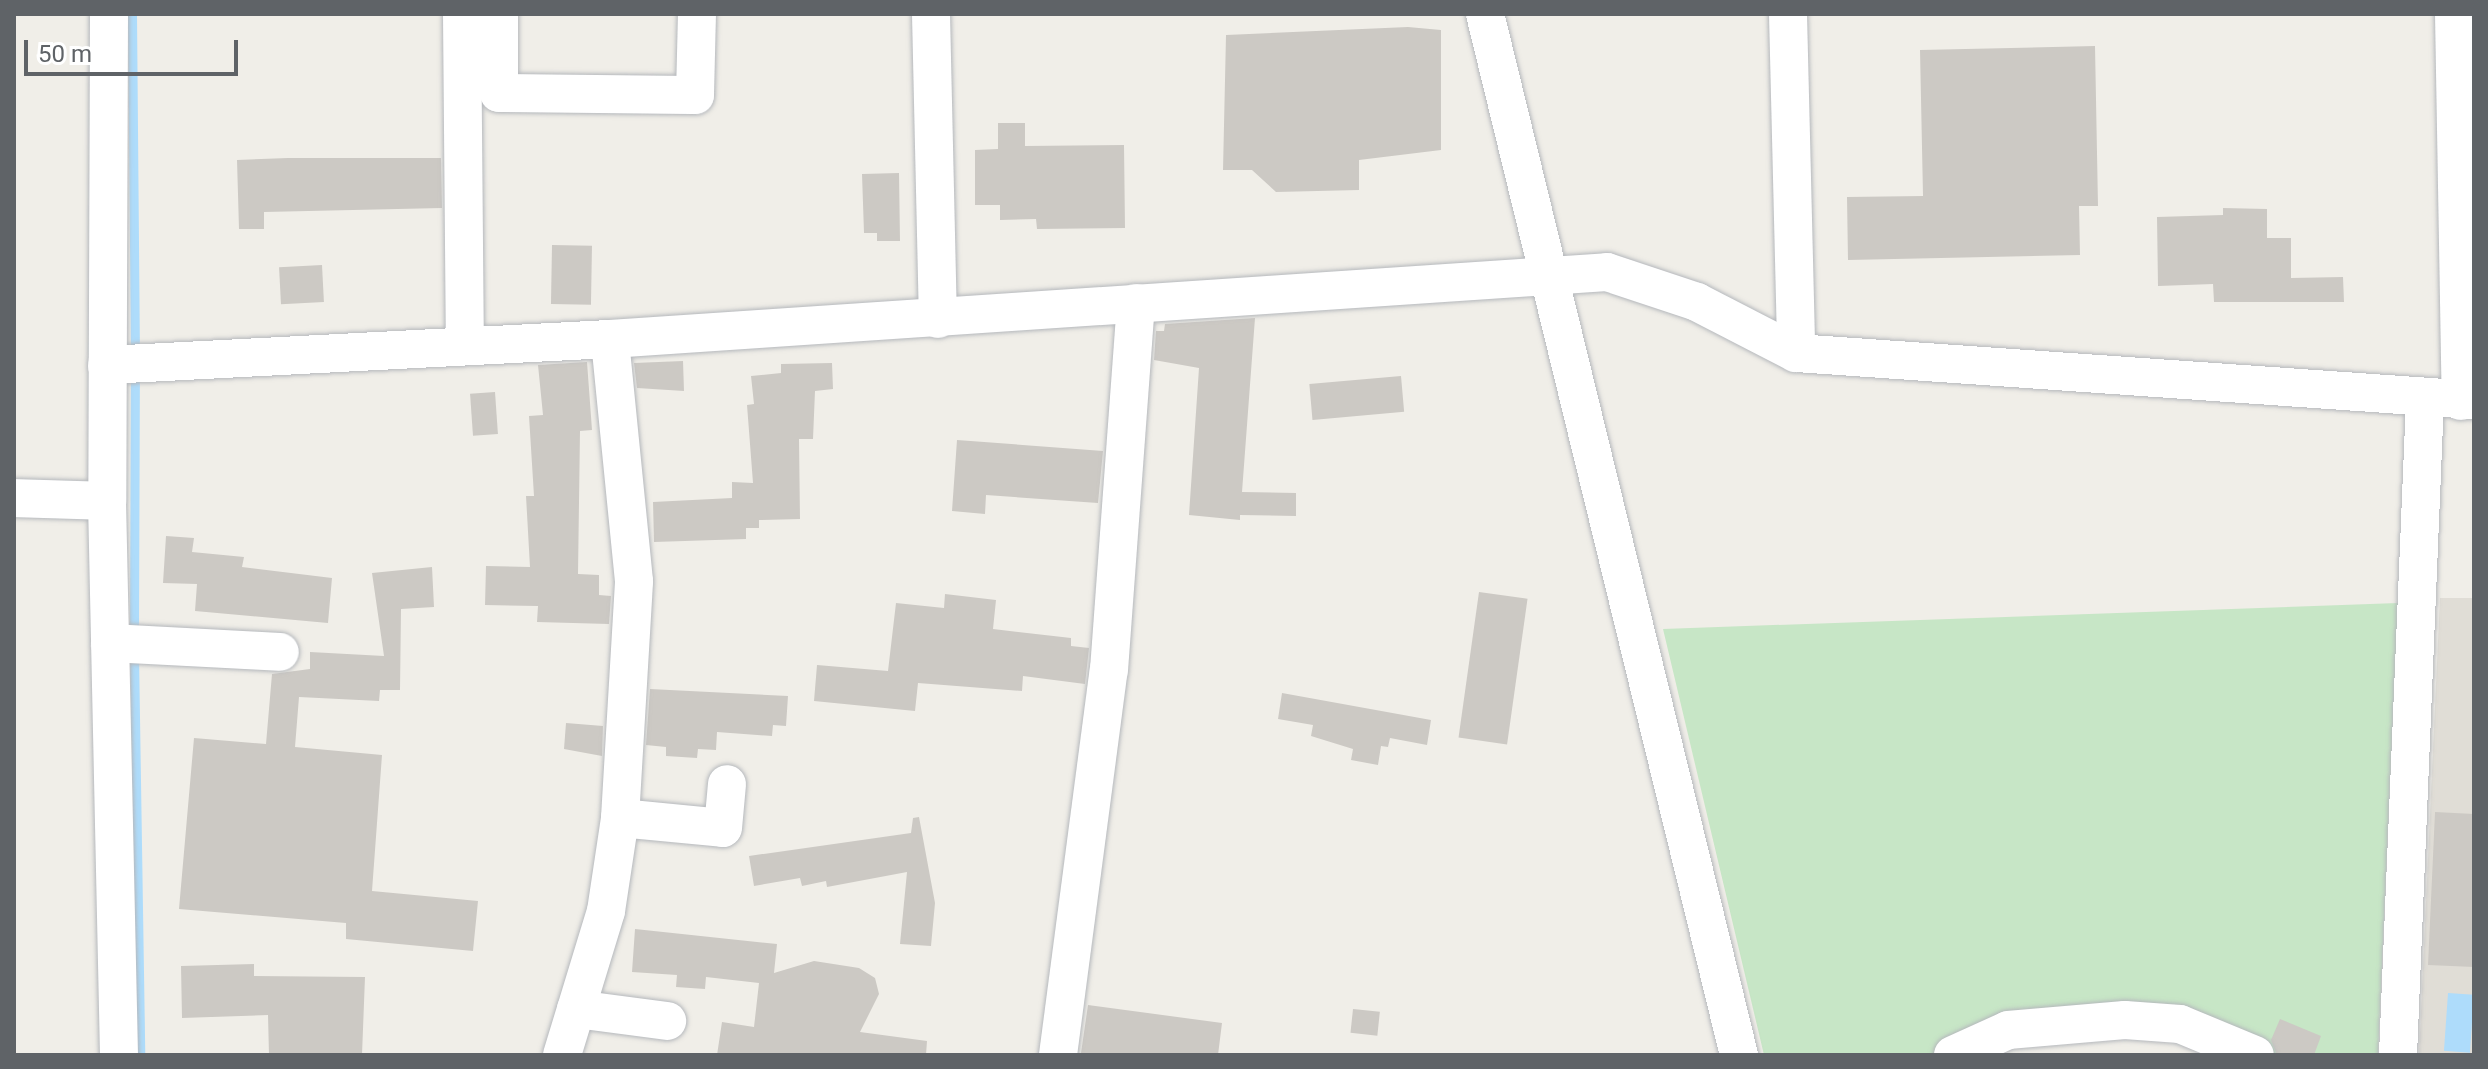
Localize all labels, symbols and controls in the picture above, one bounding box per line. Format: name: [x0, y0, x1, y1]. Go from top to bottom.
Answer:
scale bar: [28, 24, 242, 74]
text: 50 m: [38, 40, 92, 68]

